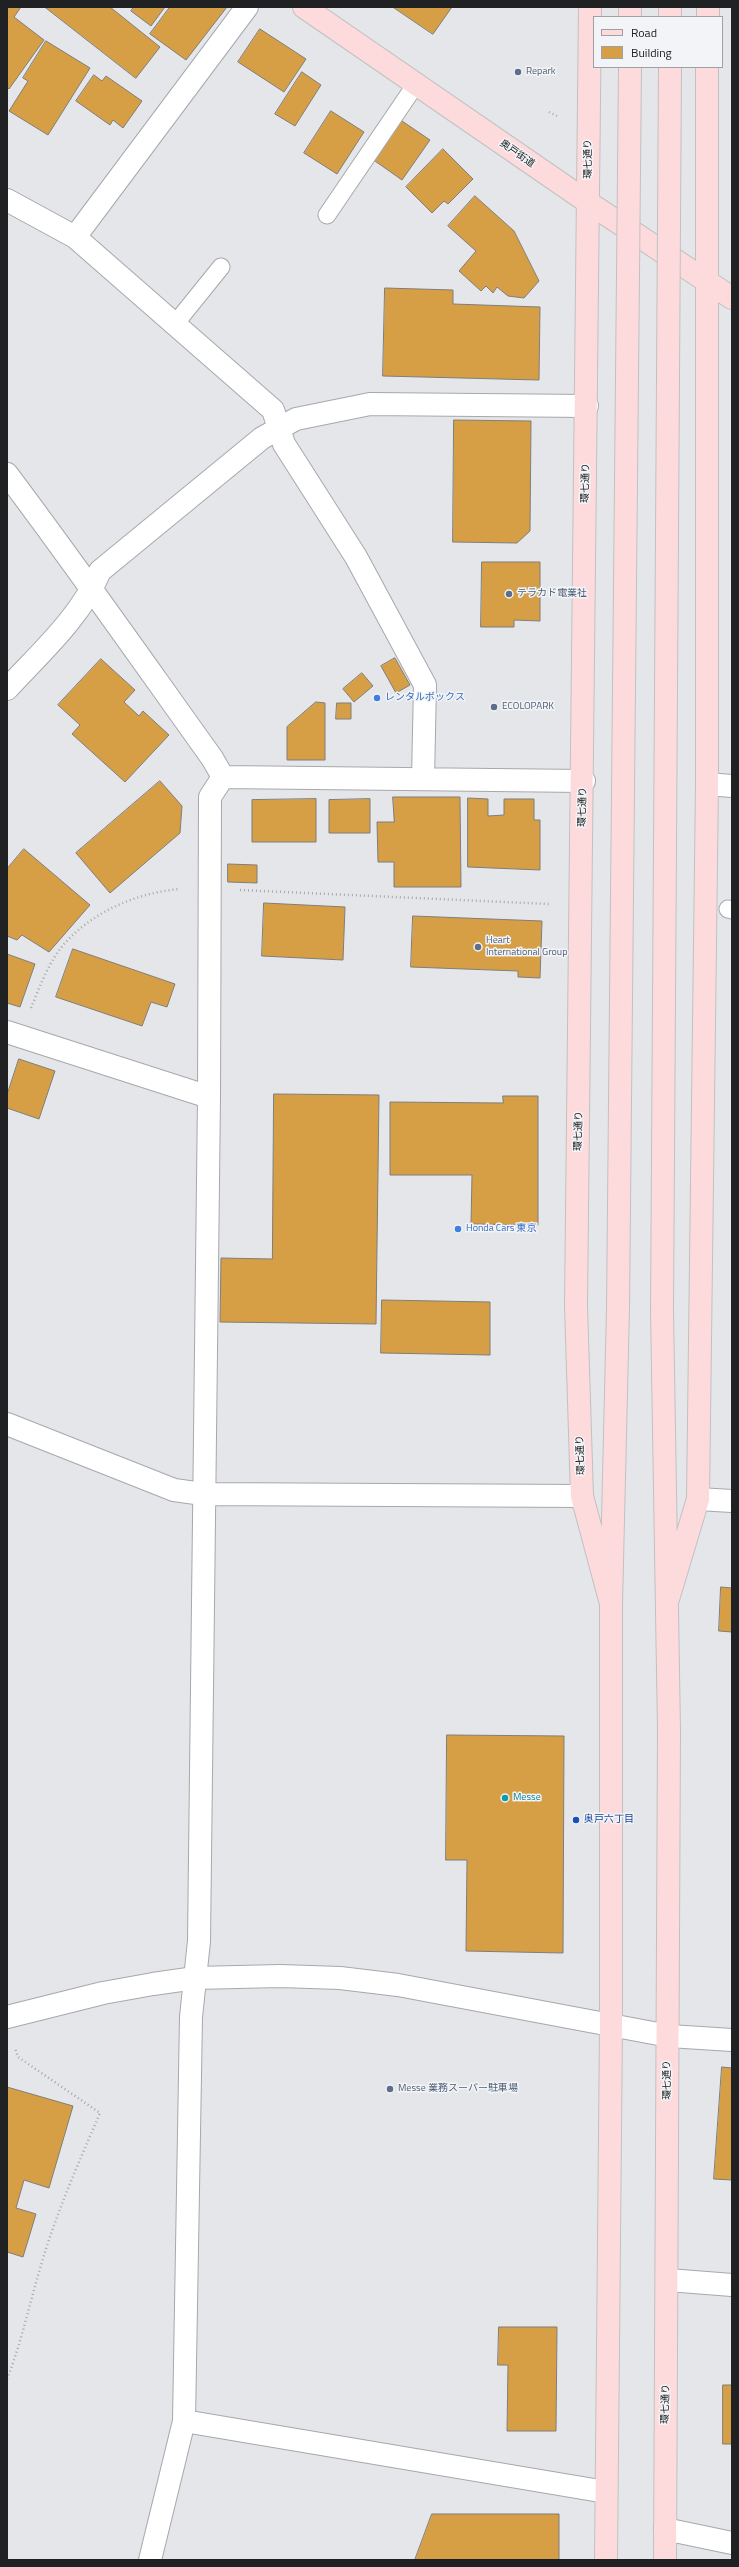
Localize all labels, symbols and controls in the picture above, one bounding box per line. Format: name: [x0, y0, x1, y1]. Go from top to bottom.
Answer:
legend: [593, 16, 723, 68]
text: Road: [631, 23, 657, 42]
text: Building: [631, 43, 672, 62]
place label: Repark: [526, 66, 556, 78]
marker: Repark: [513, 67, 523, 77]
street label: 奥戸街道: [497, 138, 537, 170]
street label: 環七通り: [583, 139, 595, 179]
street label: 環七通り: [580, 463, 592, 503]
place label: テラカド電業社: [517, 588, 587, 600]
marker: テラカド電業社: [504, 589, 514, 599]
place label: レンタルボックス: [385, 692, 465, 704]
marker: レンタルボックス: [372, 693, 382, 703]
place label: ECOLOPARK: [502, 701, 554, 713]
marker: ECOLOPARK: [489, 702, 499, 712]
street label: 環七通り: [577, 787, 589, 827]
place label: Heart International Group: [486, 935, 567, 958]
marker: Heart International Group: [473, 942, 483, 952]
street label: 環七通り: [573, 1111, 585, 1151]
place label: Honda Cars 東京: [466, 1223, 537, 1235]
marker: Honda Cars 東京: [453, 1224, 463, 1234]
street label: 環七通り: [574, 1435, 588, 1475]
place label: Messe: [513, 1792, 541, 1804]
marker: Messe: [500, 1793, 510, 1803]
place label: 奥戸六丁目: [584, 1814, 634, 1826]
marker: 奥戸六丁目: [571, 1815, 581, 1825]
street label: 環七通り: [662, 2060, 674, 2100]
place label: Messe 業務スーパー駐車場: [398, 2083, 518, 2095]
marker: Messe 業務スーパー駐車場: [385, 2084, 395, 2094]
street label: 環七通り: [660, 2384, 672, 2424]

